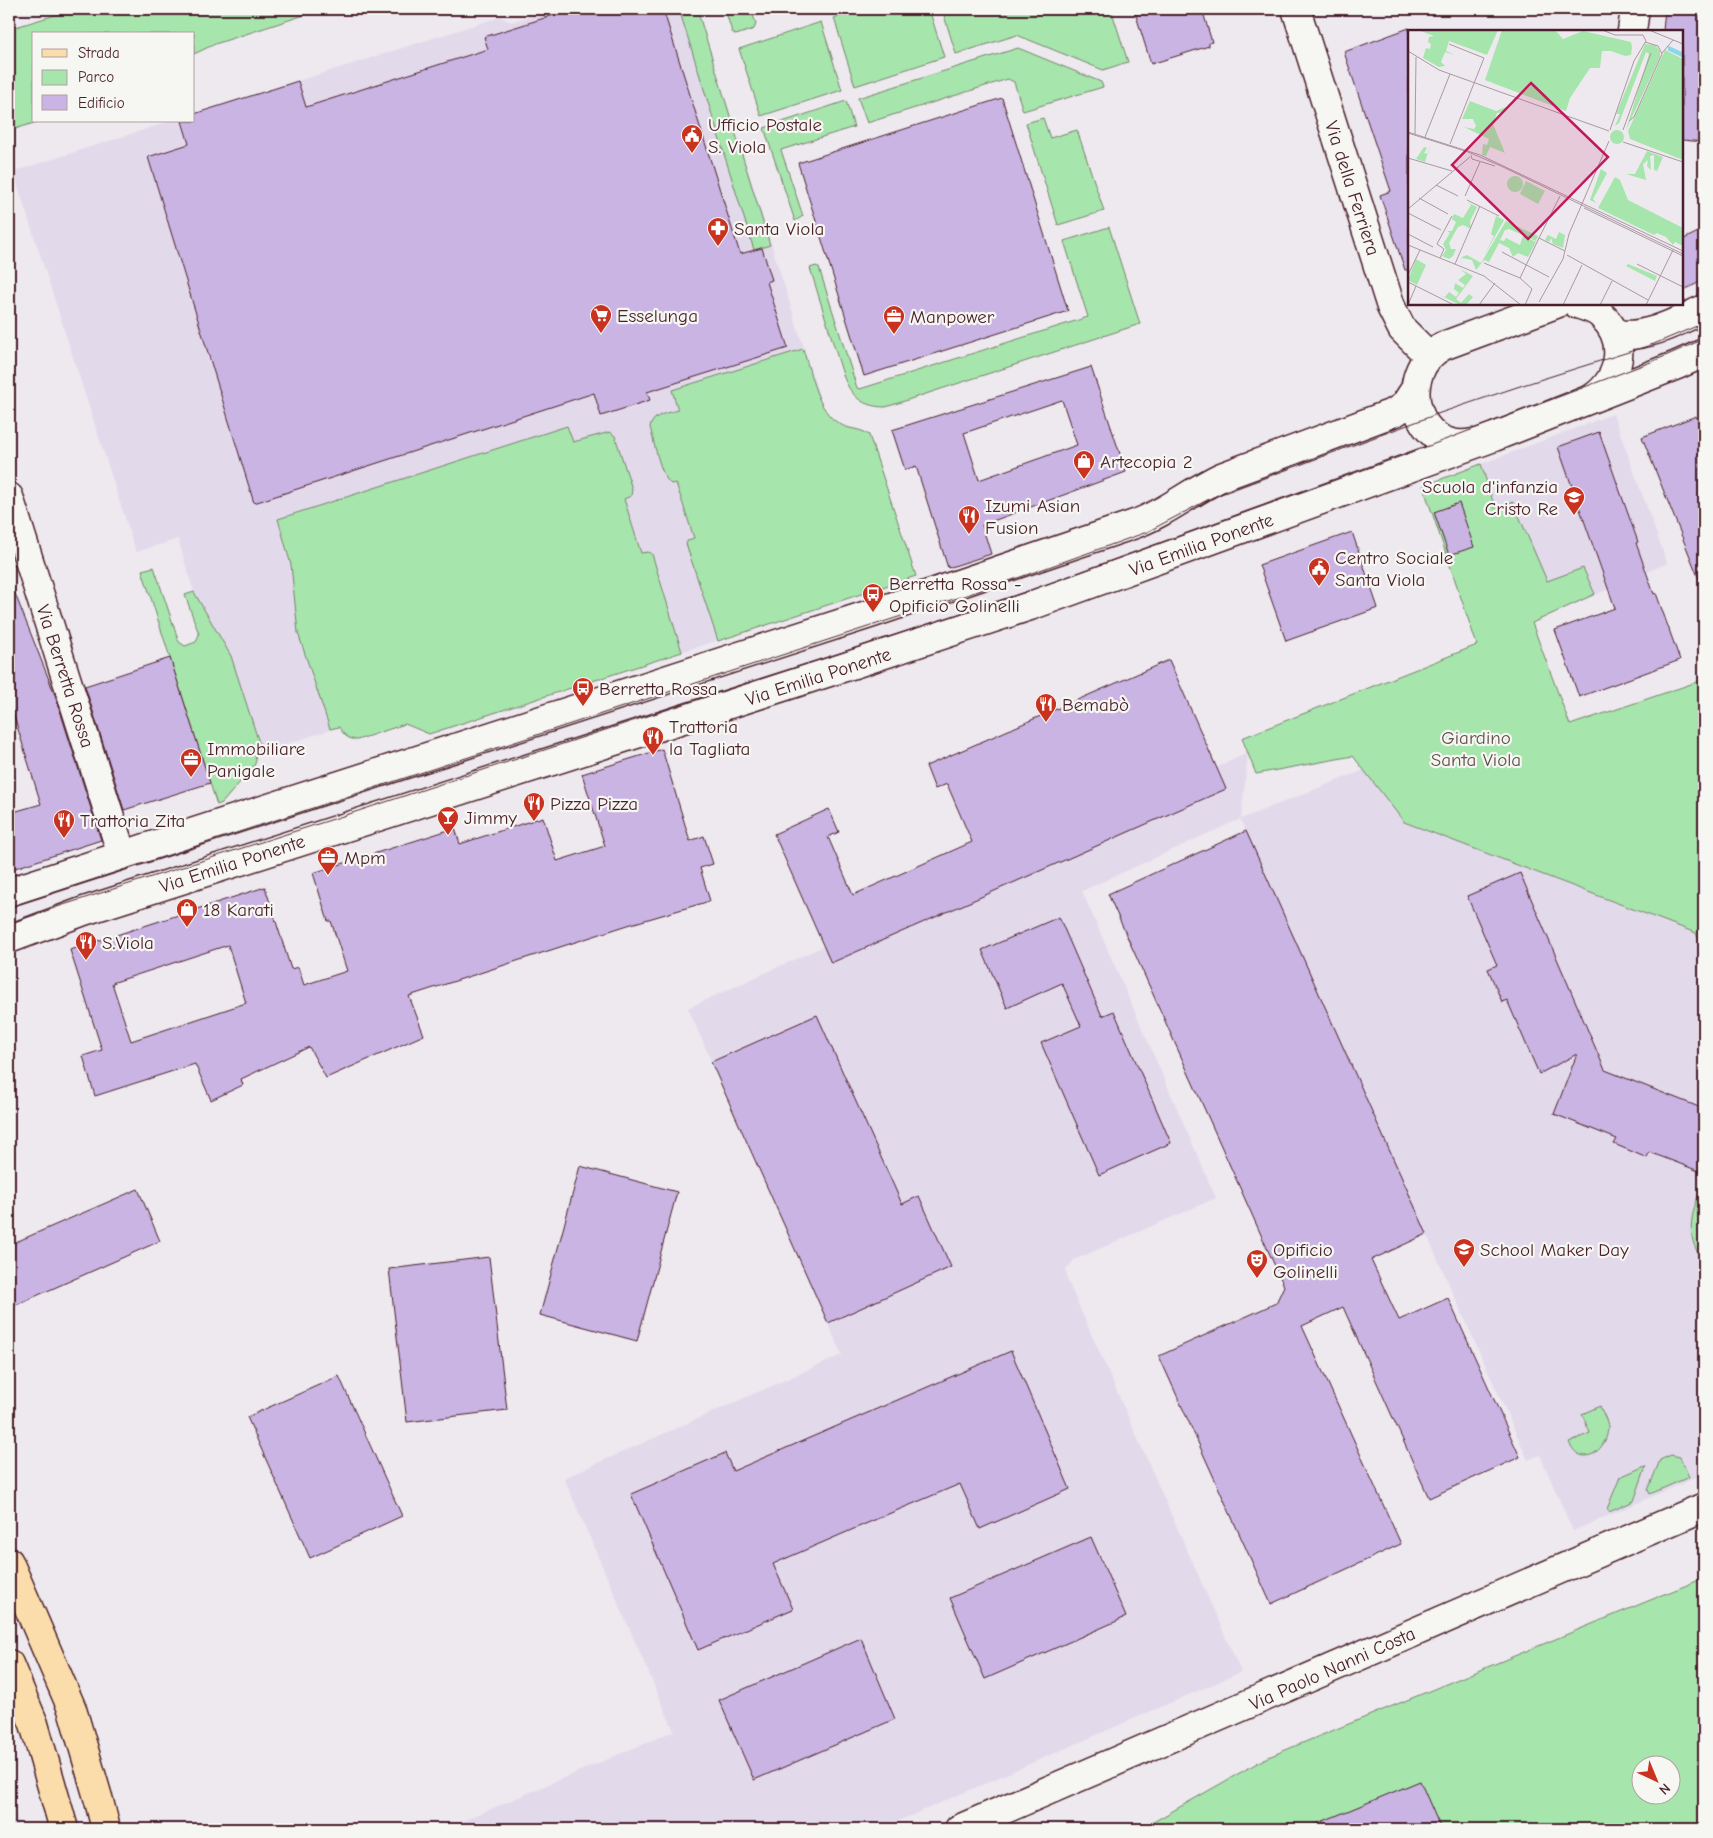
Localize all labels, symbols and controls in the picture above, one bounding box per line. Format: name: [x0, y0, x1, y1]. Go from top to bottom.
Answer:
inset map: [1408, 30, 1683, 305]
legend: [32, 32, 195, 122]
text: Strada: [78, 44, 120, 62]
text: Parco: [78, 68, 114, 86]
text: Edificio: [78, 94, 125, 112]
place label: Ufficio Postale S. Viola: [708, 114, 822, 158]
street label: Via della Ferriera: [1320, 118, 1384, 258]
public building icon: Ufficio Postale S. Viola: [680, 123, 704, 154]
pharmacy icon: Santa Viola: [706, 216, 730, 247]
place label: Santa Viola: [734, 218, 824, 240]
supermarket icon: Esselunga: [589, 303, 613, 334]
office icon: Manpower: [882, 304, 906, 335]
place label: Esselunga: [617, 305, 698, 327]
place label: Manpower: [910, 306, 995, 328]
shop icon: Artecopia 2: [1072, 449, 1096, 480]
place label: Artecopia 2: [1100, 451, 1193, 473]
place label: Scuola d'infanzia Cristo Re: [1422, 476, 1558, 520]
school or university icon: Scuola d'infanzia Cristo Re: [1562, 485, 1586, 516]
place label: Izumi Asian Fusion: [985, 495, 1080, 539]
restaurant icon: Izumi Asian Fusion: [957, 504, 981, 535]
street label: Via Emilia Ponente: [1126, 509, 1276, 581]
place label: Centro Sociale Santa Viola: [1335, 547, 1453, 591]
public building icon: Centro Sociale Santa Viola: [1307, 556, 1331, 587]
place label: Berretta Rossa - Opificio Golinelli: [889, 573, 1022, 617]
bus stop icon: Berretta Rossa - Opificio Golinelli: [861, 582, 885, 613]
street label: Via Berretta Rossa: [32, 602, 99, 751]
street label: Via Emilia Ponente: [743, 643, 894, 711]
bus stop icon: Berretta Rossa: [571, 676, 595, 707]
place label: Berretta Rossa: [599, 678, 718, 700]
restaurant icon: Bemabò: [1034, 692, 1058, 723]
place label: Bemabò: [1062, 694, 1129, 716]
place label: Trattoria la Tagliata: [669, 716, 750, 760]
restaurant icon: Trattoria la Tagliata: [641, 725, 665, 756]
park label: Giardino Santa Viola: [1431, 727, 1521, 771]
place label: Immobiliare Panigale: [207, 738, 305, 782]
office icon: Immobiliare Panigale: [179, 747, 203, 778]
restaurant icon: Pizza Pizza: [522, 791, 546, 822]
place label: Pizza Pizza: [550, 793, 638, 815]
bar icon: Jimmy: [436, 805, 460, 836]
place label: Jimmy: [464, 807, 517, 829]
restaurant icon: Trattoria Zita: [52, 808, 76, 839]
place label: Trattoria Zita: [80, 810, 185, 832]
street label: Via Emilia Ponente: [157, 830, 308, 898]
office icon: Mpm: [316, 845, 340, 876]
place label: Mpm: [344, 847, 386, 869]
shop icon: 18 Karati: [175, 897, 199, 928]
place label: 18 Karati: [203, 899, 274, 921]
restaurant icon: S.Viola: [74, 930, 98, 961]
place label: S.Viola: [102, 932, 154, 954]
school or university icon: School Maker Day: [1452, 1237, 1476, 1268]
place label: Opificio Golinelli: [1273, 1239, 1338, 1283]
place label: School Maker Day: [1480, 1239, 1629, 1261]
theatre icon: Opificio Golinelli: [1245, 1248, 1269, 1279]
street label: Via Paolo Nanni Costa: [1246, 1622, 1419, 1715]
north arrow: [1630, 1756, 1680, 1806]
text: N: [1655, 1780, 1674, 1798]

